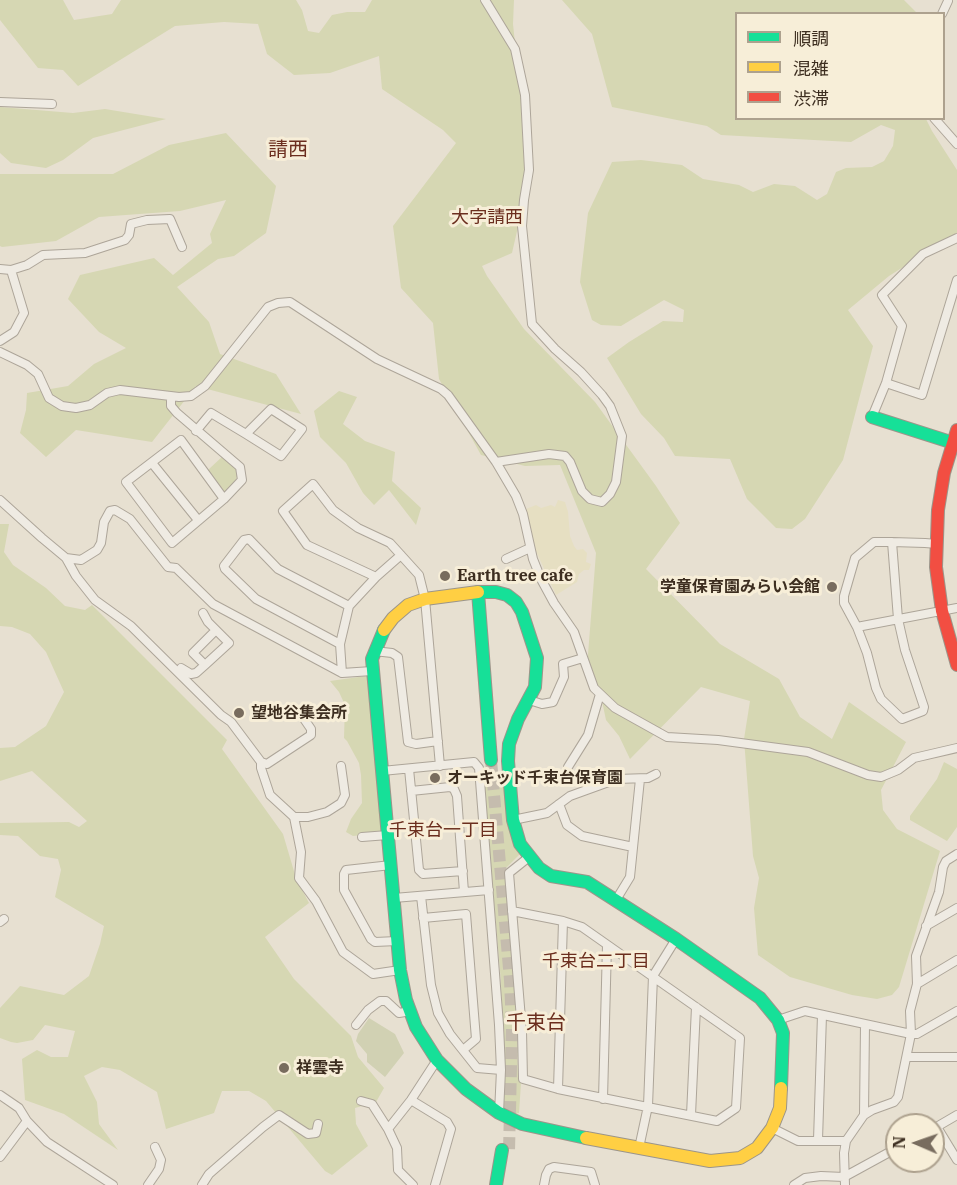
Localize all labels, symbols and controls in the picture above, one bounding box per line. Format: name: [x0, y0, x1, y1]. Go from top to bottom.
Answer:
legend: [735, 12, 945, 120]
text: 順調: [793, 27, 829, 50]
text: 混雑: [793, 57, 829, 80]
text: 渋滞: [793, 87, 829, 110]
district label: 請西: [268, 138, 308, 162]
district label: 大字請西: [451, 207, 523, 229]
place label: Earth tree cafe: [457, 566, 573, 586]
marker: Earth tree cafe: [438, 569, 452, 583]
place label: 学童保育園みらい会館: [660, 577, 820, 597]
marker: 学童保育園みらい会館: [825, 580, 839, 594]
place label: 望地谷集会所: [251, 703, 347, 723]
marker: 望地谷集会所: [232, 706, 246, 720]
place label: オーキッド千束台保育園: [447, 768, 623, 788]
marker: オーキッド千束台保育園: [428, 771, 442, 785]
district label: 千束台一丁目: [389, 820, 497, 842]
district label: 千束台二丁目: [542, 951, 650, 973]
district label: 千束台: [506, 1011, 566, 1035]
place label: 祥雲寺: [296, 1058, 344, 1078]
marker: 祥雲寺: [277, 1061, 291, 1075]
north arrow: [885, 1113, 945, 1173]
text: N: [889, 1136, 909, 1149]

